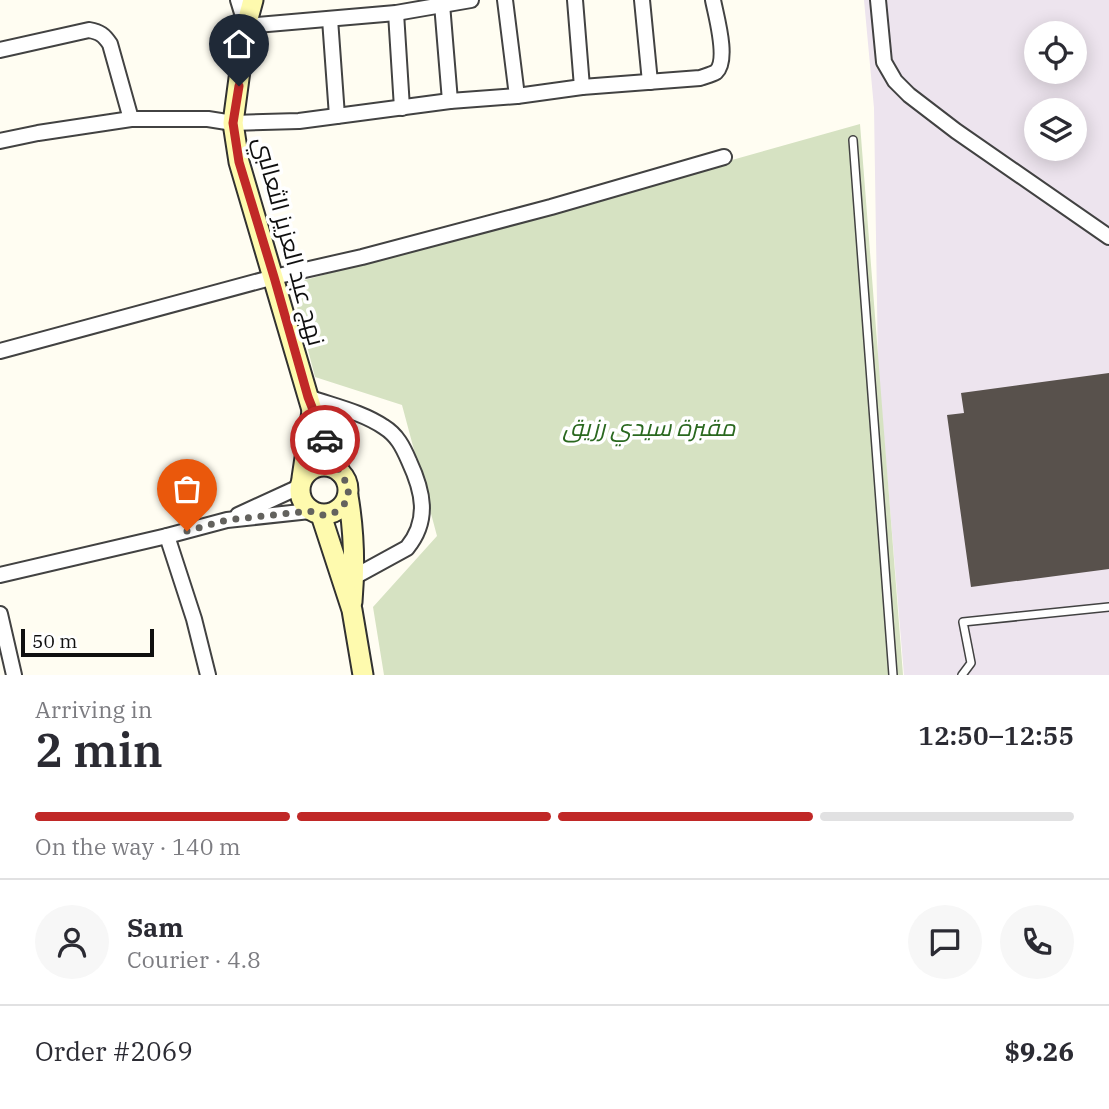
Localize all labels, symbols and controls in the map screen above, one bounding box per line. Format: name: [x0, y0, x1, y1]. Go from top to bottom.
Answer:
pin: [209, 14, 269, 86]
map controls: [1024, 21, 1087, 161]
button: locate: [1024, 21, 1087, 84]
icon: home: [220, 25, 258, 63]
button: layers: [1024, 98, 1087, 161]
street label: نهج عبد العزيز الثعالبي: [243, 133, 333, 350]
courier: [290, 405, 360, 475]
park label: مقبرة سيدي رزيق: [563, 411, 736, 447]
icon: car: [306, 421, 344, 459]
pin: [157, 459, 217, 531]
icon: bag: [168, 470, 206, 508]
scale bar: [21, 626, 154, 658]
text: 50 m: [32, 629, 77, 653]
text: Arriving in: [35, 694, 152, 724]
text: 12:50–12:55: [918, 718, 1074, 752]
text: 2 min: [35, 720, 163, 780]
text: On the way · 140 m: [35, 831, 241, 861]
button: person: [35, 905, 109, 979]
button: chat: [908, 905, 982, 979]
button: phone: [1000, 905, 1074, 979]
text: Sam: [127, 910, 183, 944]
text: Courier · 4.8: [127, 944, 261, 974]
text: Order #2069: [35, 1034, 193, 1068]
text: $9.26: [1004, 1034, 1074, 1068]

